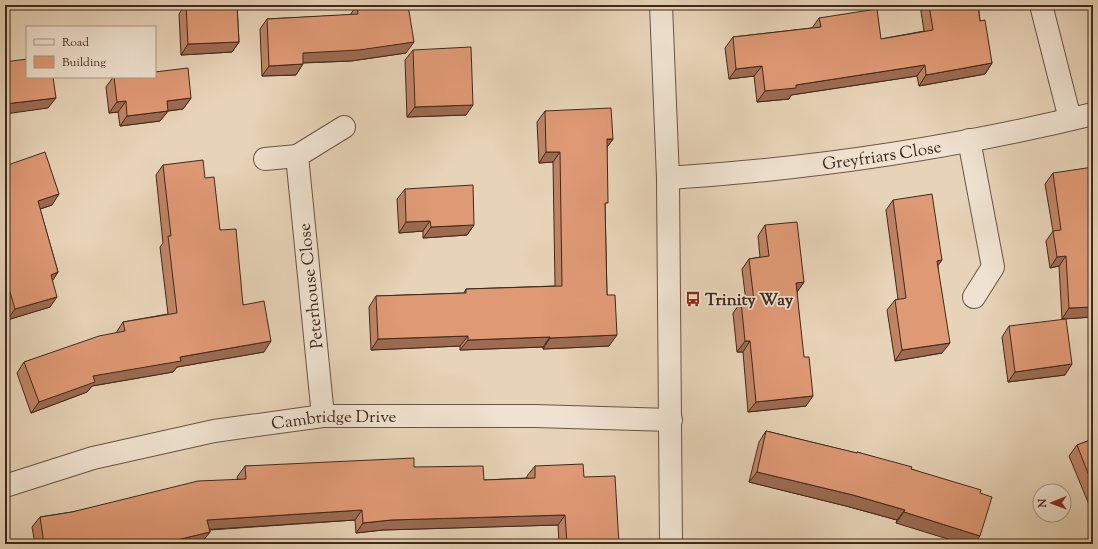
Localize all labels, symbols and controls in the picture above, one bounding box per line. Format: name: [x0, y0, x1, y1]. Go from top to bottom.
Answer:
legend: [26, 26, 156, 78]
text: Road: [62, 34, 89, 52]
text: Building: [62, 54, 106, 72]
street label: Greyfriars Close: [821, 136, 943, 177]
street label: Peterhouse Close: [293, 222, 331, 350]
place label: Trinity Way: [705, 289, 794, 313]
bus stop icon: Trinity Way: [684, 290, 702, 308]
street label: Cambridge Drive: [270, 406, 397, 437]
north arrow: [1032, 483, 1072, 523]
text: N: [1035, 498, 1051, 509]

